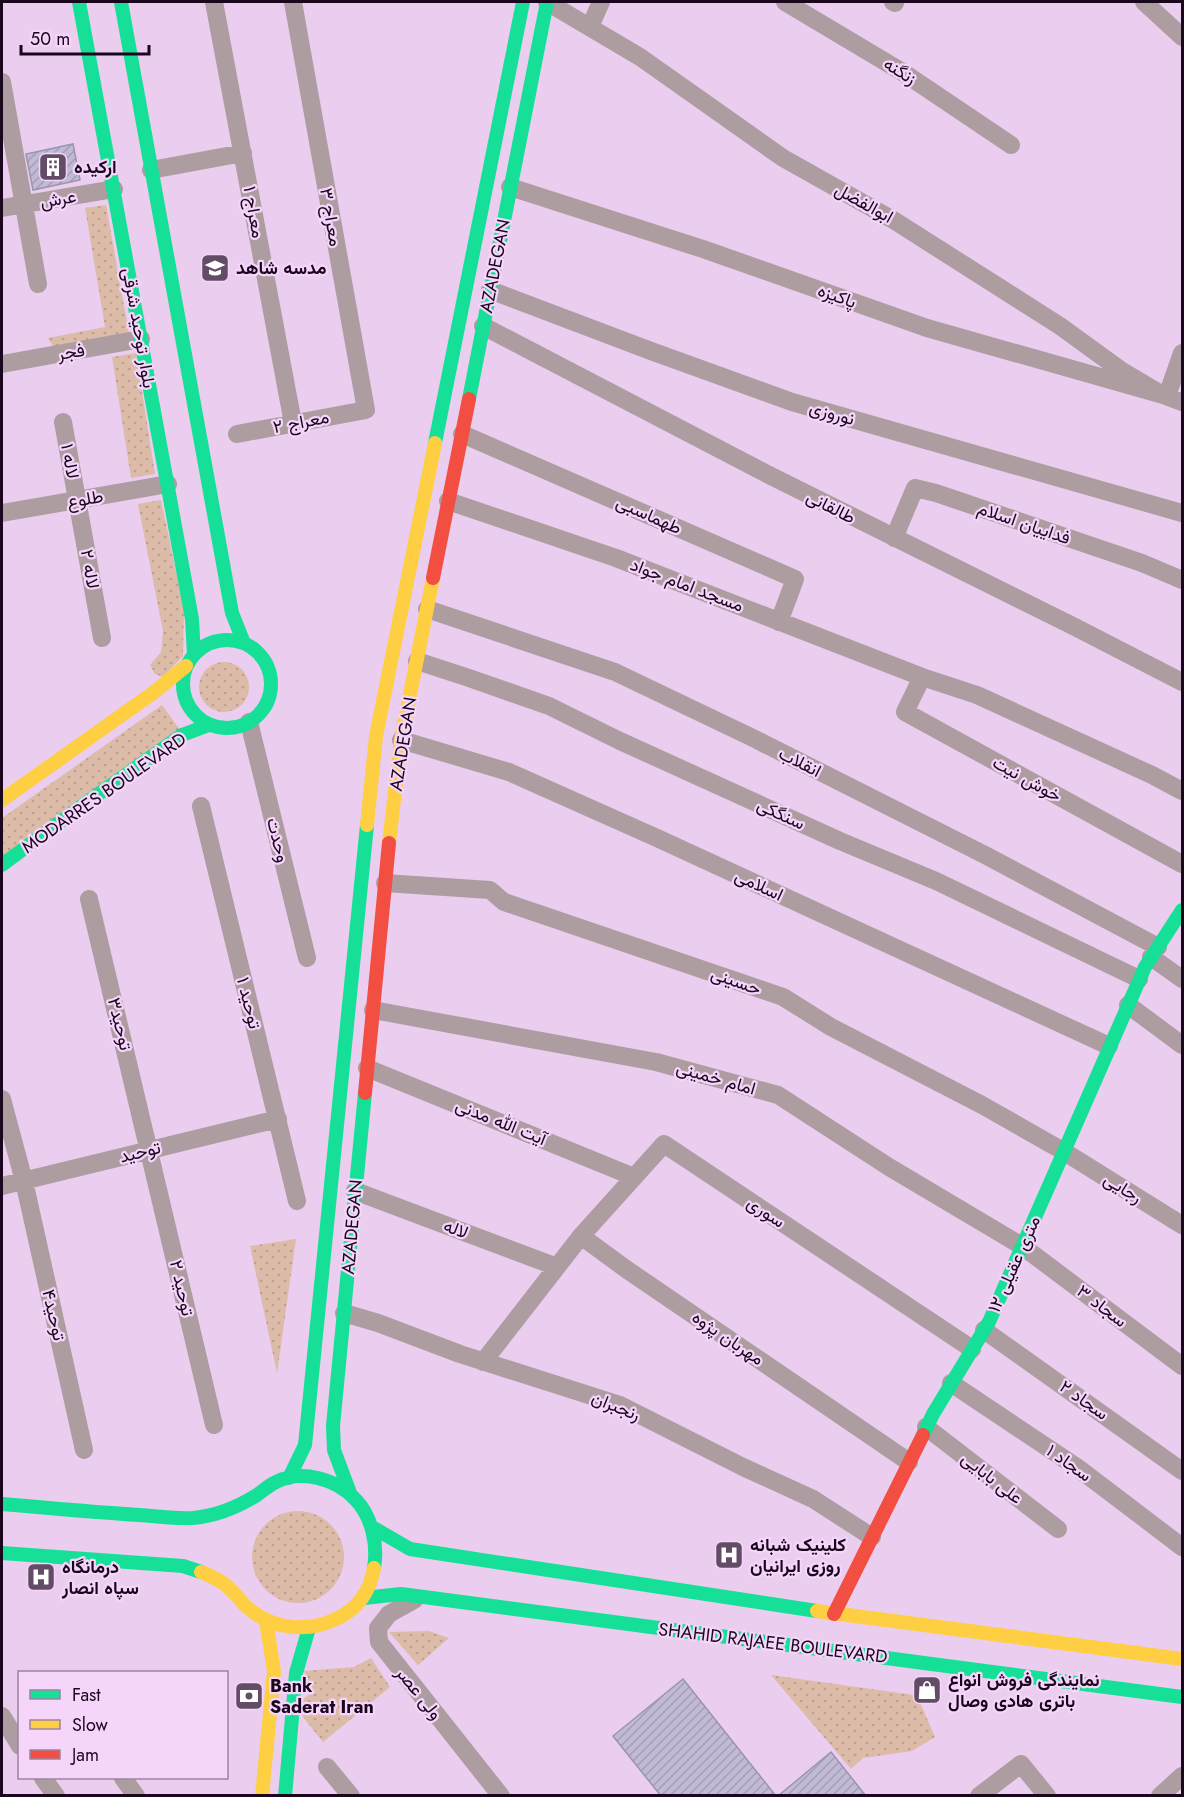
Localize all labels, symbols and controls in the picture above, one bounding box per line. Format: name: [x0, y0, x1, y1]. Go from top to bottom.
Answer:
scale bar: [21, 18, 148, 56]
text: 50 m: [30, 26, 70, 52]
street label: زنگنه: [878, 51, 922, 91]
building icon: ارکیده: [37, 151, 69, 183]
place label: ارکیده: [74, 154, 117, 180]
street label: ابوالفضل: [830, 176, 898, 230]
street label: عرش: [38, 183, 78, 215]
street label: معراج ۱: [237, 184, 271, 240]
street label: معراج ۳: [313, 186, 349, 248]
street label: AZADEGAN: [473, 217, 517, 315]
school or university icon: مدسه شاهد: [199, 252, 231, 284]
place label: مدسه شاهد: [236, 255, 327, 281]
street label: بلوار توحید شرقی: [116, 266, 162, 390]
street label: پاکیزه: [814, 277, 860, 315]
street label: فجر: [54, 337, 87, 367]
street label: نوروزی: [806, 394, 858, 432]
street label: معراج ۲: [271, 404, 331, 440]
street label: لاله ۱: [54, 441, 86, 481]
street label: طلوع: [65, 483, 105, 515]
street label: طالقانی: [802, 484, 860, 530]
street label: طهماسبی: [612, 489, 686, 541]
street label: فداییان اسلام: [974, 495, 1074, 551]
street label: لاله ۲: [74, 547, 106, 591]
street label: مسجد امام جواد: [627, 551, 747, 619]
street label: AZADEGAN: [383, 695, 423, 793]
street label: MODARRES BOULEVARD: [16, 726, 192, 860]
street label: انقلاب: [774, 740, 826, 784]
street label: خوش نیت: [988, 749, 1066, 809]
street label: سنگکی: [753, 792, 809, 836]
street label: وحدت: [260, 815, 296, 865]
street label: اسلامی: [730, 862, 788, 908]
street label: حسینی: [707, 960, 765, 1002]
street label: توحید ۱: [230, 974, 268, 1032]
street label: توحید۳: [101, 995, 139, 1053]
street label: امام خمینی: [673, 1054, 759, 1102]
street label: آیت الله مدنی: [452, 1092, 552, 1153]
street label: توحید: [117, 1134, 163, 1170]
street label: رجایی: [1099, 1166, 1147, 1210]
street label: AZADEGAN: [335, 1179, 369, 1275]
street label: سوری: [742, 1190, 790, 1234]
street label: ۱۲ متری عقیلی: [981, 1211, 1047, 1317]
street label: لاله: [440, 1212, 472, 1246]
street label: توحید ۲: [163, 1258, 201, 1318]
street label: سجاد ۳: [1071, 1278, 1133, 1334]
street label: توحید۴: [35, 1287, 73, 1343]
street label: مهربان پژوه: [687, 1304, 769, 1372]
street label: سجاد ۲: [1054, 1374, 1114, 1426]
street label: رنجبران: [588, 1384, 644, 1428]
street label: سجاد ۱: [1041, 1438, 1097, 1488]
street label: علی بابایی: [956, 1446, 1028, 1510]
place label: کلینیک شبانه روزی ایرانیان: [750, 1532, 846, 1579]
hospital icon: کلینیک شبانه روزی ایرانیان: [713, 1539, 745, 1571]
place label: درمانگاه سپاه انصار: [61, 1554, 139, 1601]
hospital icon: درمانگاه سپاه انصار: [25, 1561, 57, 1593]
street label: SHAHID RAJAEE BOULEVARD: [657, 1616, 889, 1670]
street label: ولی عصر: [389, 1660, 449, 1725]
place label: نمایندگی فروش انواع باتری هادی وصال: [948, 1667, 1100, 1714]
legend: [18, 1671, 228, 1779]
place label: Bank Saderat Iran: [270, 1673, 374, 1720]
shop icon: نمایندگی فروش انواع باتری هادی وصال: [911, 1674, 943, 1706]
bank icon: Bank Saderat Iran: [233, 1680, 265, 1712]
text: Fast: [72, 1682, 101, 1708]
text: Slow: [72, 1712, 109, 1738]
text: Jam: [70, 1742, 99, 1768]

